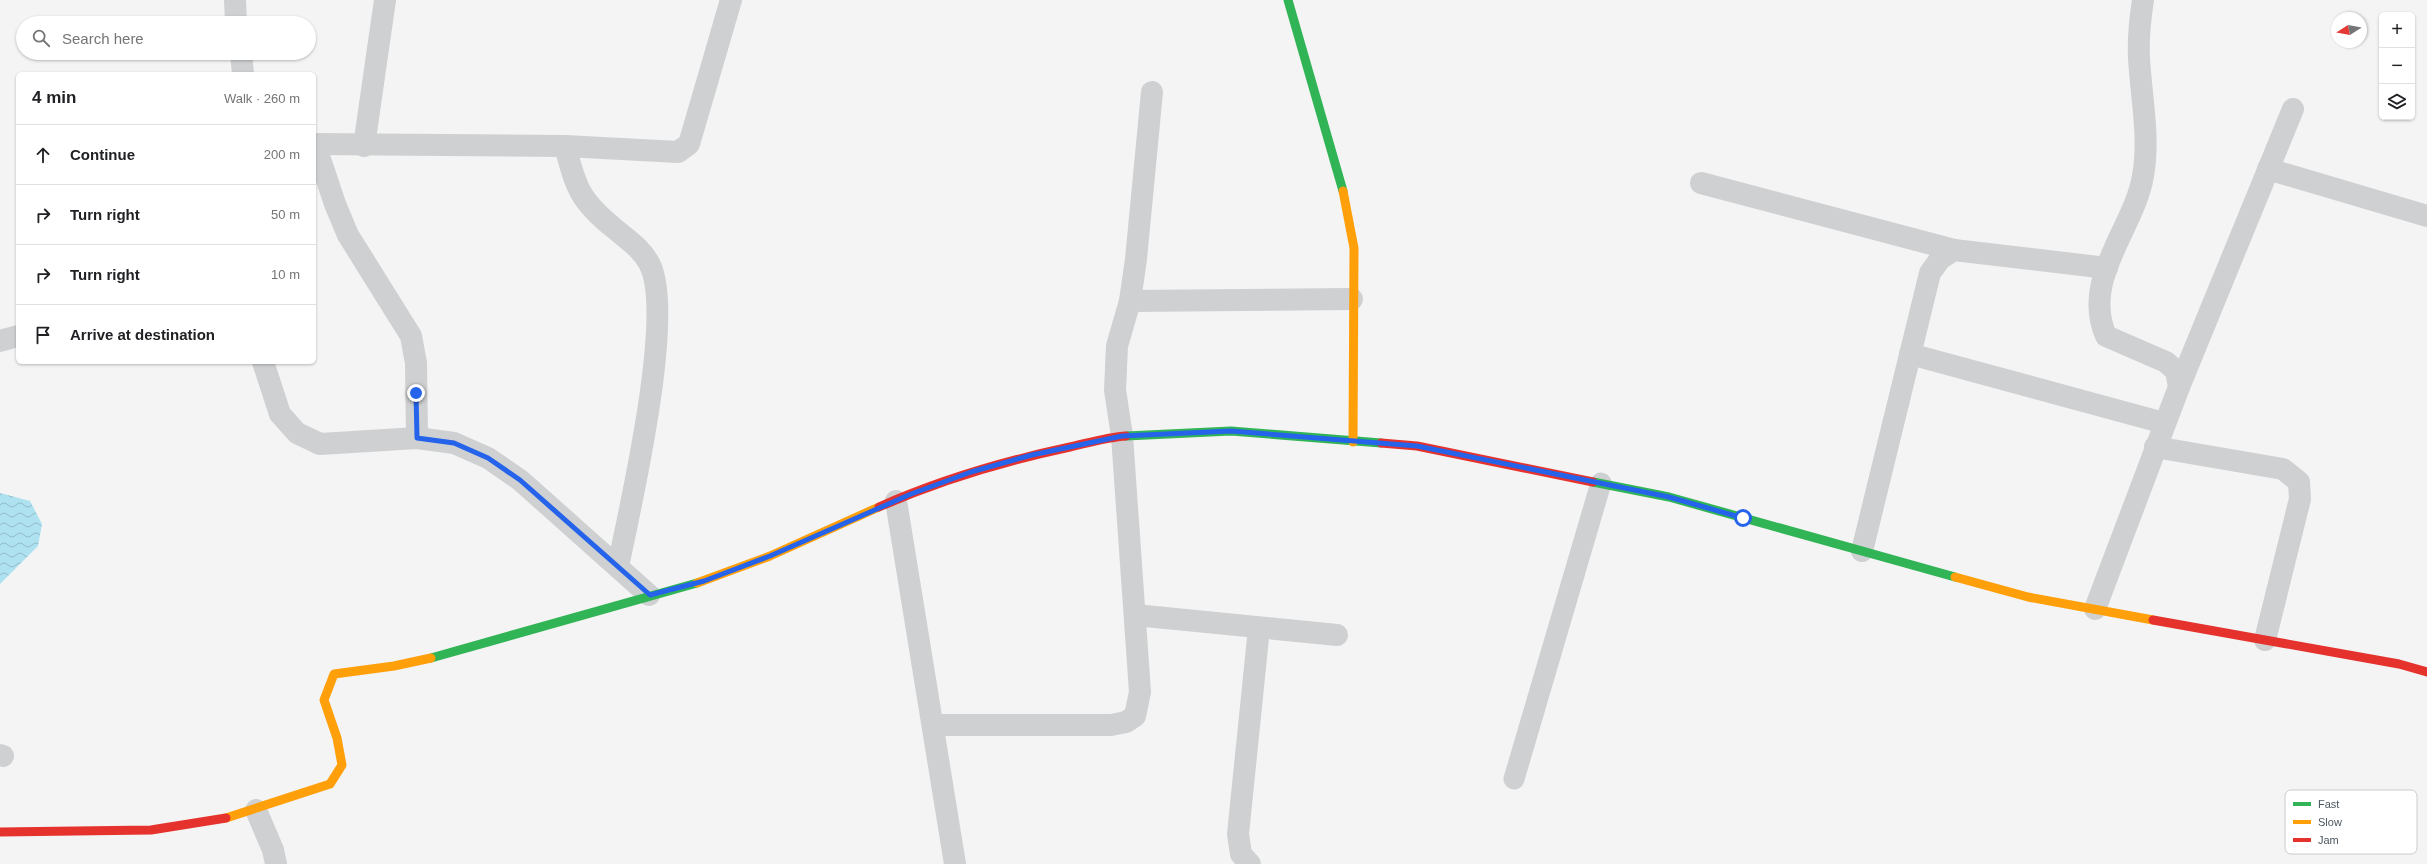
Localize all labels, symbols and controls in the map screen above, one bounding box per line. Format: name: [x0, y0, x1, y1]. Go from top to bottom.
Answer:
north arrow: [2331, 12, 2367, 48]
map controls: [2379, 12, 2415, 120]
button: +: [2379, 12, 2415, 48]
search box: [16, 16, 316, 60]
icon: search: [30, 27, 52, 49]
text: Search here: [62, 30, 144, 47]
button: −: [2379, 48, 2415, 84]
button: layers: [2379, 84, 2415, 120]
text: 4 min: [32, 88, 76, 107]
text: Walk · 260 m: [224, 91, 300, 106]
icon: ahead: [32, 144, 54, 166]
text: Continue: [70, 146, 135, 163]
text: 200 m: [264, 147, 300, 162]
icon: right: [32, 204, 54, 226]
text: Turn right: [70, 206, 140, 223]
text: 50 m: [271, 207, 300, 222]
icon: right: [32, 264, 54, 286]
text: Turn right: [70, 266, 140, 283]
text: 10 m: [271, 267, 300, 282]
icon: arrive: [32, 324, 54, 346]
text: Arrive at destination: [70, 326, 215, 343]
route end: [407, 384, 425, 402]
route start: [1734, 509, 1752, 527]
legend: [2285, 790, 2417, 854]
text: Fast: [2318, 798, 2339, 810]
text: Slow: [2318, 816, 2342, 828]
text: Jam: [2318, 834, 2339, 846]

